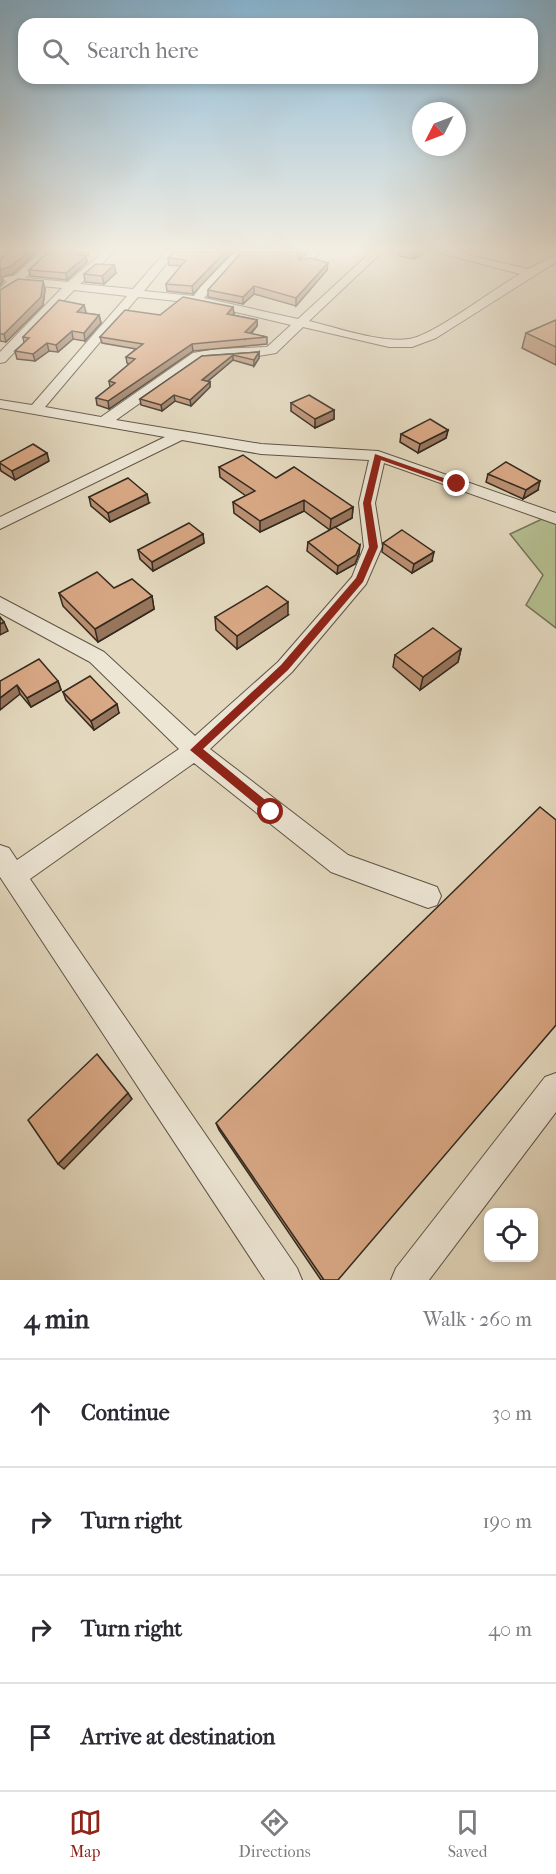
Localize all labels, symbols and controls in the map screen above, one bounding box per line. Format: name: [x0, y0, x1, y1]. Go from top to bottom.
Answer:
search box: [18, 18, 538, 84]
icon: search: [39, 35, 72, 68]
text: Search here: [87, 38, 199, 64]
north arrow: [412, 102, 466, 156]
route end: [443, 470, 469, 496]
route start: [257, 798, 283, 824]
map controls: [484, 1208, 538, 1262]
button: locate: [484, 1208, 538, 1262]
text: 4 min: [24, 1304, 89, 1335]
text: Walk · 260 m: [423, 1308, 532, 1331]
icon: ahead: [24, 1397, 57, 1430]
text: Continue: [81, 1400, 170, 1426]
text: 30 m: [492, 1402, 532, 1425]
icon: right: [24, 1505, 57, 1538]
text: Turn right: [81, 1508, 182, 1534]
text: 190 m: [482, 1510, 532, 1533]
icon: right: [24, 1613, 57, 1646]
text: Turn right: [81, 1616, 182, 1642]
text: 40 m: [488, 1618, 532, 1641]
icon: arrive: [24, 1721, 57, 1754]
text: Arrive at destination: [81, 1724, 275, 1750]
tab: Map: [69, 1806, 102, 1861]
tab: Directions: [239, 1806, 311, 1861]
tab: Saved: [448, 1806, 487, 1861]

